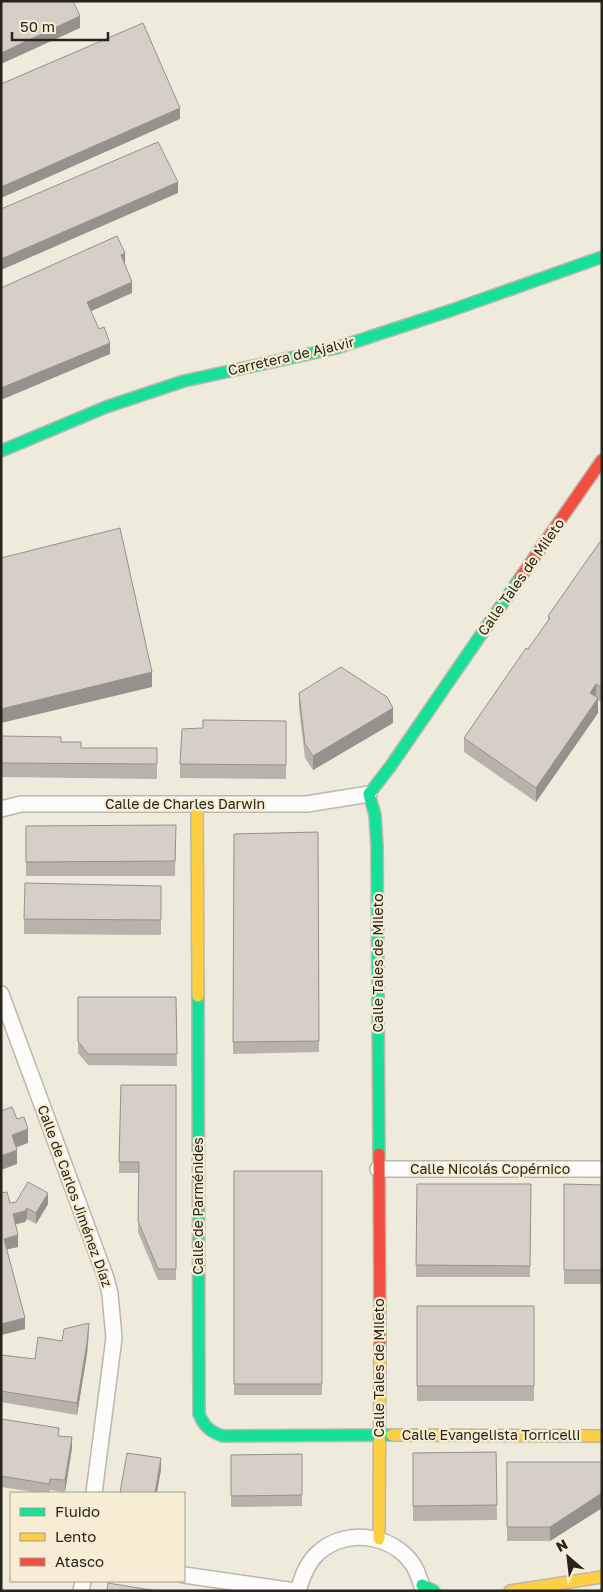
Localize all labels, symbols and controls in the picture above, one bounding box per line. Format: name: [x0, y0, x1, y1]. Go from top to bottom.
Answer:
scale bar: [12, 10, 109, 42]
text: 50 m: [20, 17, 55, 35]
street label: Carretera de Ajalvir: [226, 333, 356, 378]
street label: Calle Tales de Mileto: [474, 515, 567, 639]
street label: Calle de Charles Darwin: [105, 795, 265, 812]
street label: Calle Tales de Mileto: [369, 893, 386, 1033]
street label: Calle de Carlos Jiménez Díaz: [35, 1102, 116, 1289]
street label: Calle de Parménides: [189, 1137, 206, 1275]
street label: Calle Nicolás Copérnico: [410, 1160, 570, 1177]
street label: Calle Tales de Mileto: [370, 1298, 387, 1438]
street label: Calle Evangelista Torricelli: [402, 1426, 580, 1443]
legend: [10, 1492, 185, 1582]
text: Fluido: [55, 1502, 100, 1520]
text: Lento: [55, 1527, 96, 1545]
north arrow: [543, 1532, 593, 1582]
text: N: [553, 1535, 570, 1555]
text: Atasco: [55, 1552, 104, 1570]

